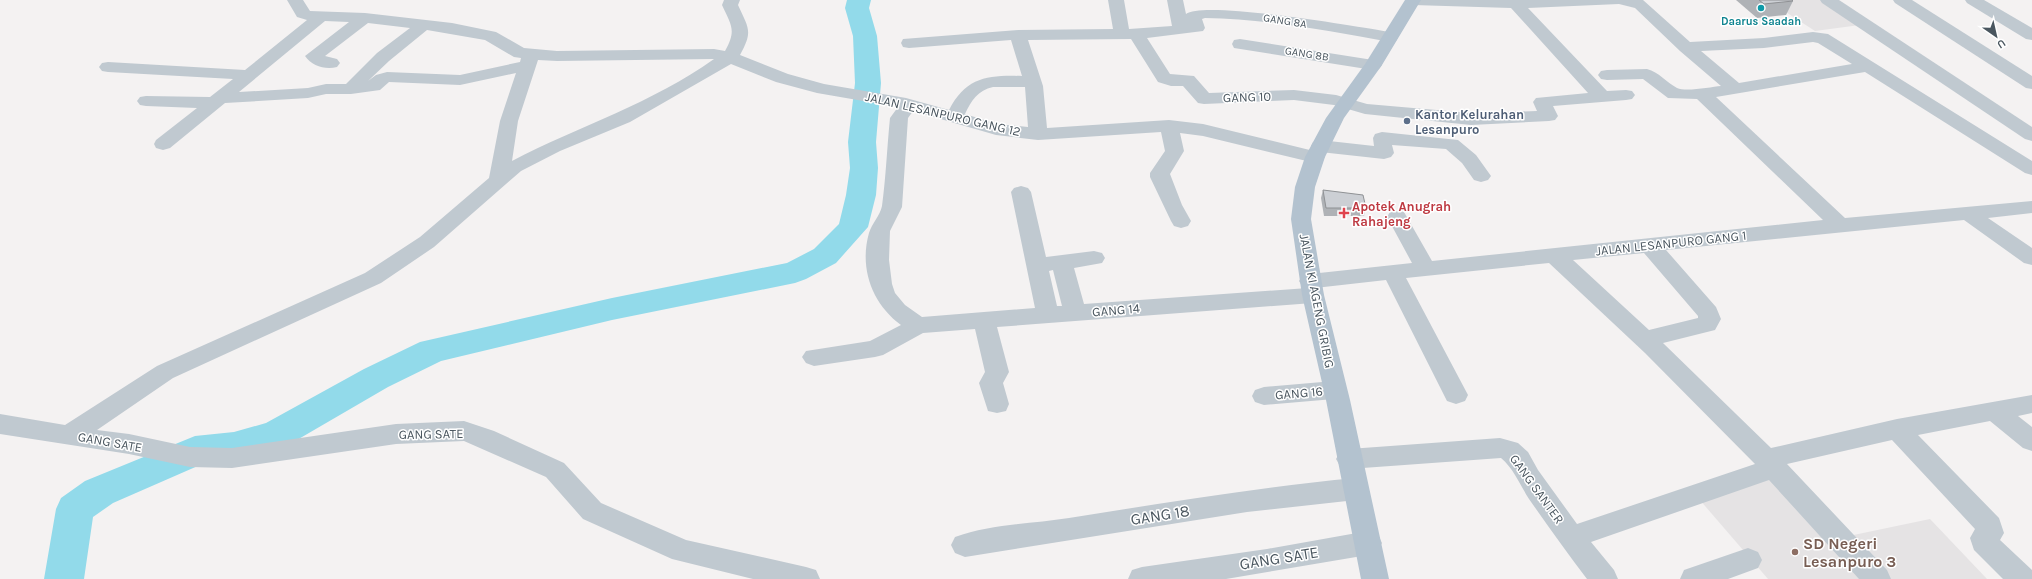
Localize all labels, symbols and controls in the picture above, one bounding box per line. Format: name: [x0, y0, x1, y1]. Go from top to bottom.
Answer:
marker: Daarus Saadah: [1756, 3, 1766, 13]
street label: GANG 8A: [1262, 11, 1308, 31]
place label: Daarus Saadah: [1721, 15, 1801, 28]
north arrow: [1976, 16, 2016, 56]
text: U: [1995, 36, 2008, 51]
street label: GANG 8B: [1284, 44, 1330, 64]
street label: JALAN LESANPURO GANG 12: [864, 89, 1022, 139]
street label: GANG 10: [1223, 89, 1272, 105]
place label: Kantor Kelurahan Lesanpuro: [1415, 107, 1524, 137]
marker: Kantor Kelurahan Lesanpuro: [1402, 116, 1412, 126]
place label: Apotek Anugrah Rahajeng: [1352, 199, 1451, 229]
marker: Apotek Anugrah Rahajeng: [1339, 208, 1349, 218]
street label: JALAN LESANPURO GANG 1: [1595, 228, 1747, 258]
street label: JALAN KI AGENG GRIBIG: [1297, 233, 1337, 369]
street label: GANG 14: [1092, 300, 1140, 320]
street label: GANG 16: [1274, 383, 1324, 403]
street label: GANG SATE: [398, 426, 464, 442]
street label: GANG SATE: [77, 429, 143, 455]
street label: GANG SANTER: [1507, 451, 1567, 527]
street label: GANG 18: [1129, 501, 1191, 529]
place label: SD Negeri Lesanpuro 3: [1803, 534, 1896, 571]
street label: GANG SATE: [1238, 542, 1320, 574]
marker: SD Negeri Lesanpuro 3: [1790, 547, 1800, 557]

